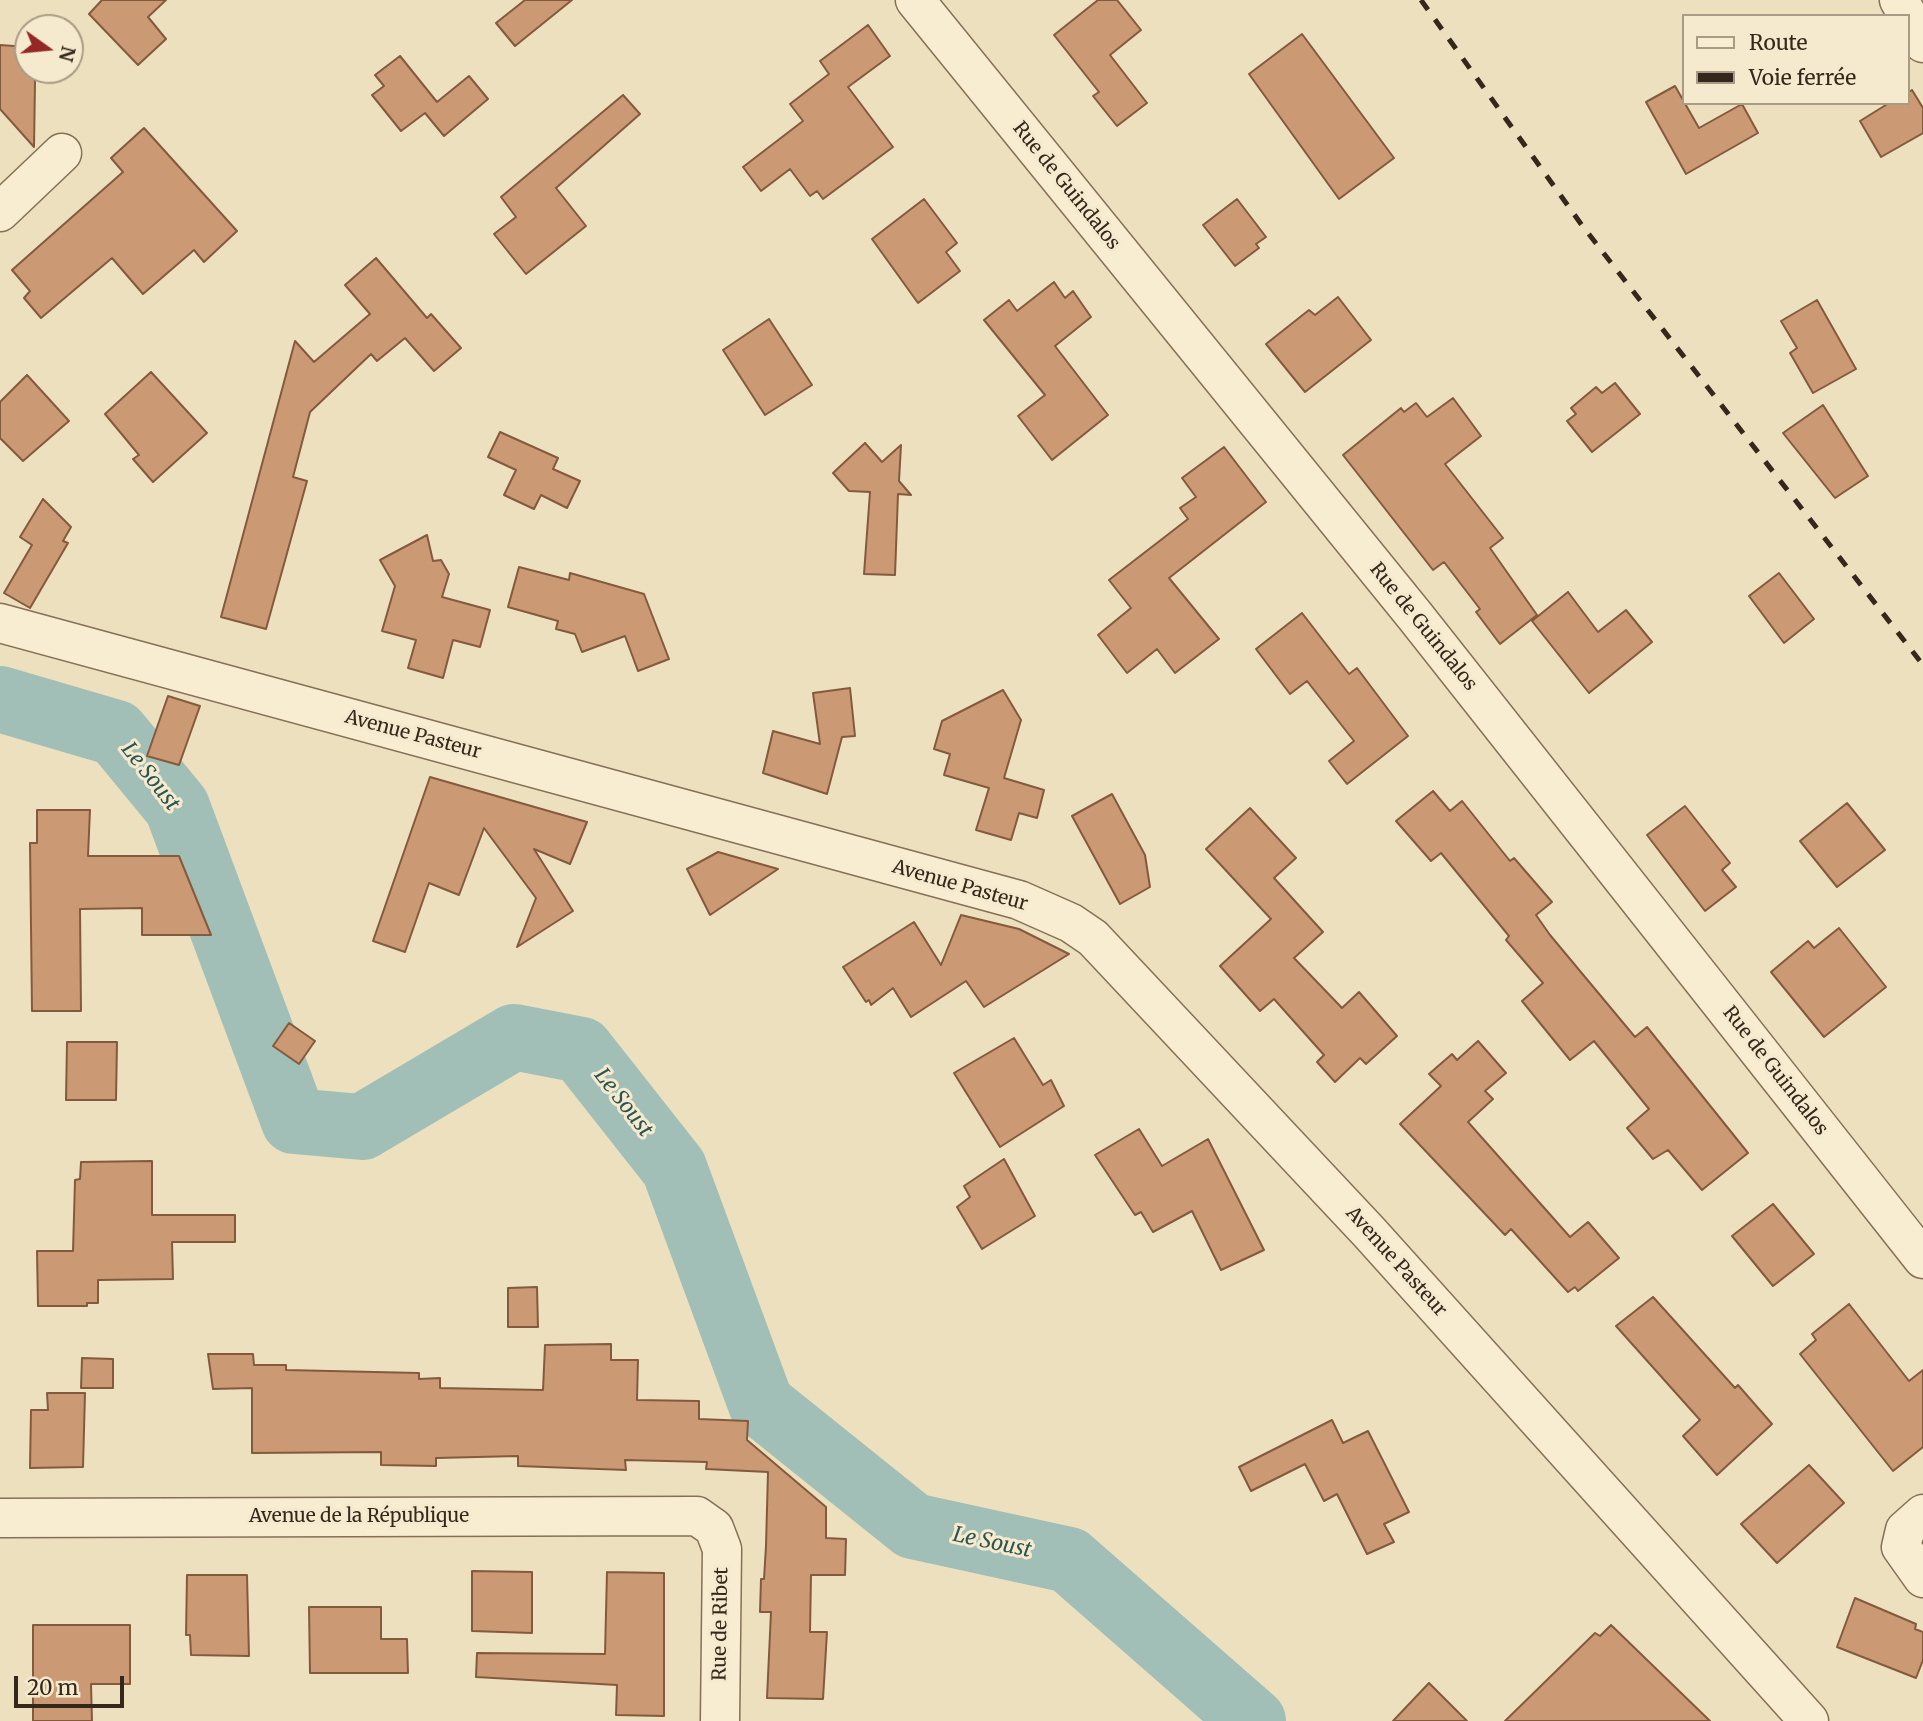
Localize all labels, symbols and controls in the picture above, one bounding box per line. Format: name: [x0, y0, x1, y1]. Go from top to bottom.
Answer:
north arrow: [14, 14, 84, 84]
legend: [1682, 14, 1909, 105]
text: Route: [1749, 29, 1807, 56]
text: N: [54, 44, 81, 64]
text: Voie ferrée: [1749, 64, 1856, 91]
street label: Rue de Guindalos: [1008, 118, 1124, 254]
street label: Rue de Guindalos: [1365, 559, 1481, 695]
street label: Avenue Pasteur: [342, 706, 484, 764]
water label: Le Soust: [116, 738, 184, 816]
street label: Avenue Pasteur: [890, 856, 1030, 916]
street label: Rue de Guindalos: [1717, 1002, 1833, 1140]
water label: Le Soust: [589, 1064, 657, 1142]
street label: Avenue Pasteur: [1341, 1202, 1451, 1322]
street label: Avenue de la République: [249, 1506, 469, 1528]
water label: Le Soust: [951, 1522, 1033, 1564]
street label: Rue de Ribet: [709, 1567, 733, 1681]
scale bar: [18, 1662, 128, 1706]
text: 20 m: [27, 1674, 78, 1701]

